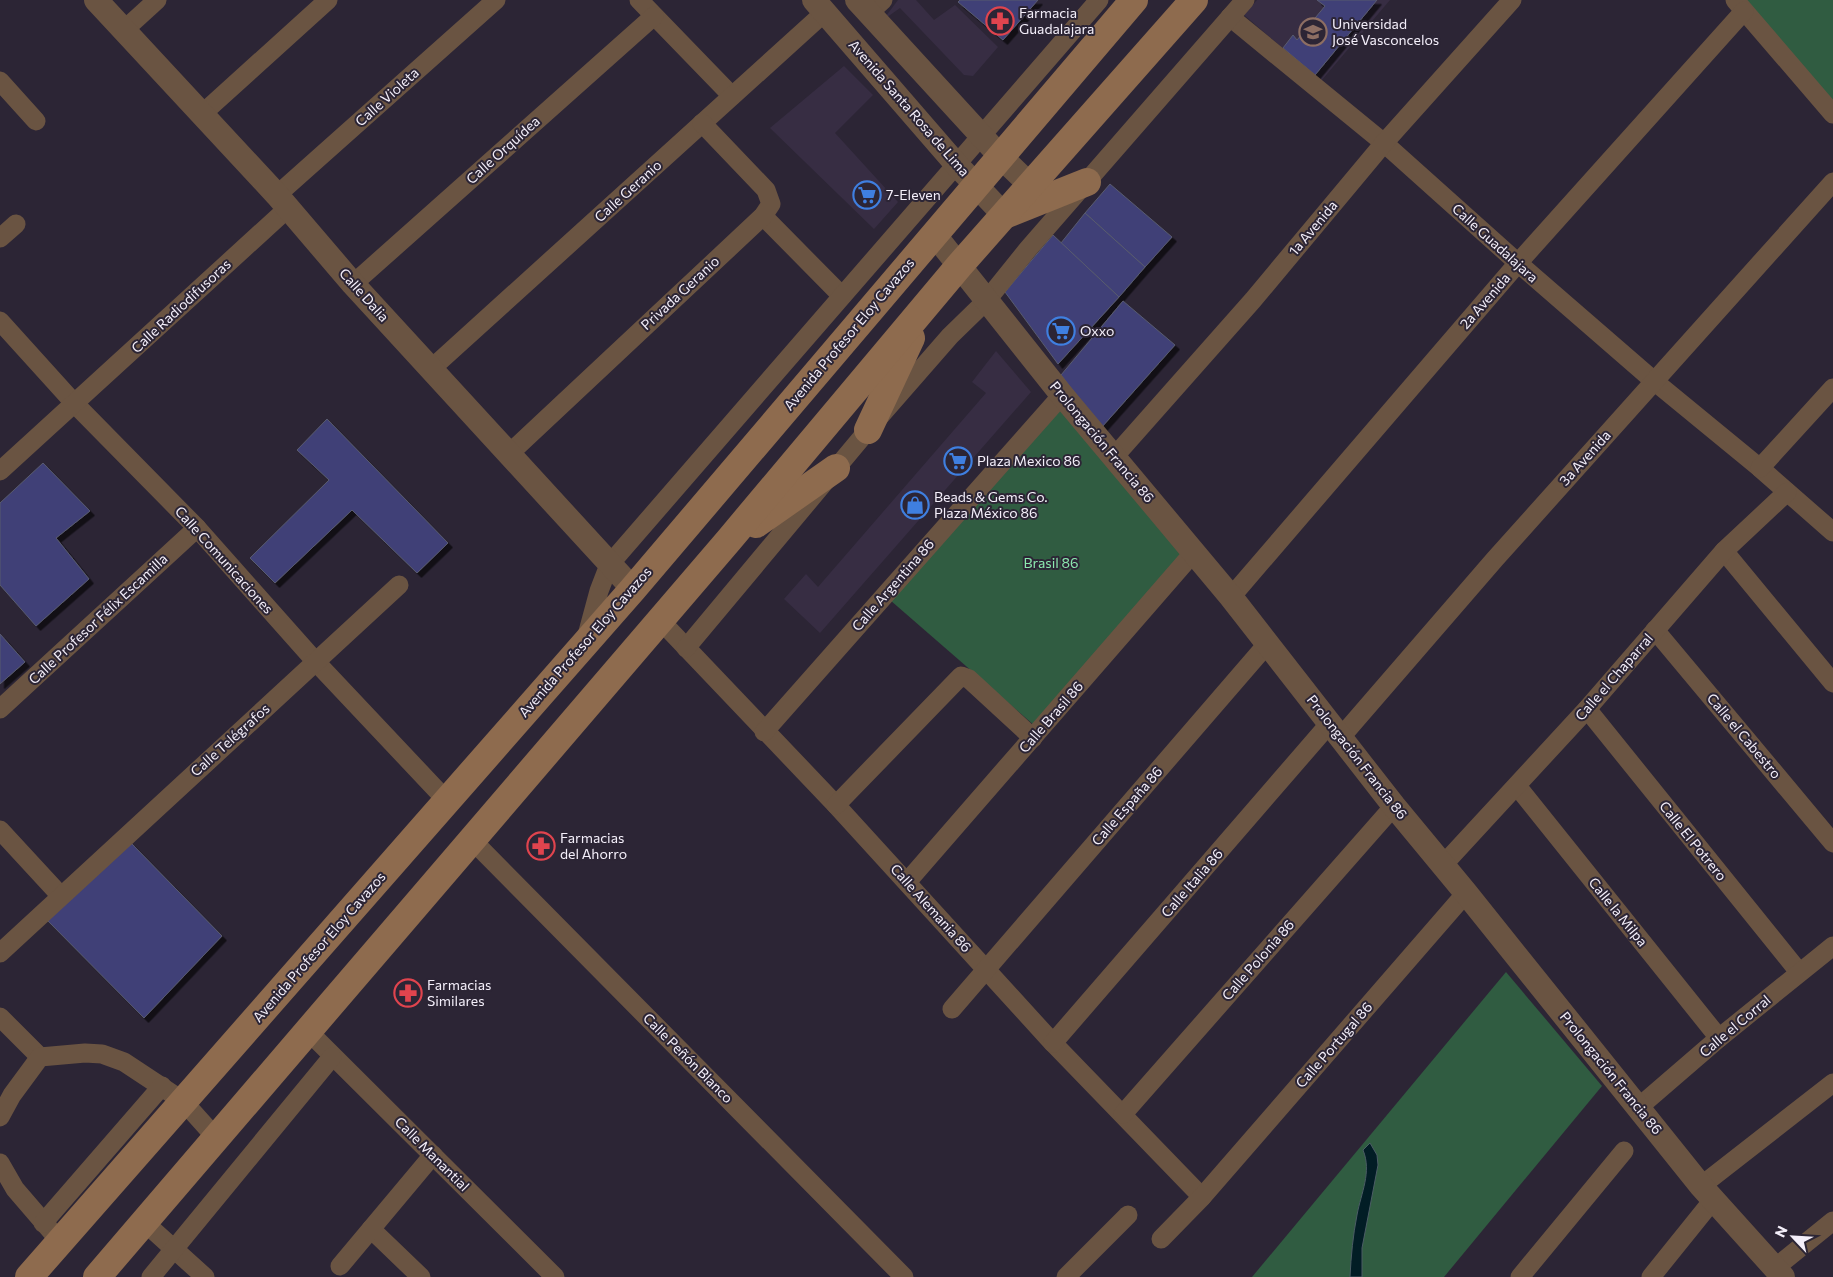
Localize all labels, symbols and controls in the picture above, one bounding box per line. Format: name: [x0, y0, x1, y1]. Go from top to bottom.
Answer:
place label: Farmacia Guadalajara: [1019, 4, 1094, 37]
pharmacy icon: Farmacia Guadalajara: [985, 6, 1015, 36]
place label: Universidad José Vasconcelos: [1332, 15, 1439, 48]
school or university icon: Universidad José Vasconcelos: [1298, 17, 1328, 47]
street label: Avenida Santa Rosa de Lima: [845, 36, 973, 179]
street label: Calle Violeta: [351, 64, 422, 130]
street label: Calle Orquídea: [462, 112, 543, 187]
street label: Calle Geranio: [591, 156, 665, 225]
supermarket icon: 7-Eleven: [852, 180, 882, 210]
place label: 7-Eleven: [886, 186, 941, 203]
street label: 1a Avenida: [1285, 197, 1340, 259]
street label: Calle Guadalajara: [1449, 200, 1542, 286]
street label: Privada Geranio: [637, 252, 722, 333]
street label: Avenida Profesor Eloy Cavazos: [780, 254, 917, 413]
street label: Calle Radiodifusoras: [127, 255, 234, 356]
street label: Calle Dalia: [336, 264, 393, 325]
street label: 2a Avenida: [1456, 269, 1513, 332]
supermarket icon: Oxxo: [1046, 316, 1076, 346]
place label: Oxxo: [1080, 322, 1114, 339]
street label: Prolongación Francia 86: [1047, 378, 1158, 506]
street label: 3a Avenida: [1555, 427, 1614, 489]
supermarket icon: Plaza Mexico 86: [943, 446, 973, 476]
place label: Plaza Mexico 86: [977, 452, 1080, 469]
place label: Beads & Gems Co. Plaza México 86: [934, 488, 1048, 521]
shop icon: Beads & Gems Co. Plaza México 86: [900, 490, 930, 520]
street label: Calle Comunicaciones: [172, 502, 277, 617]
street label: Calle Argentina 86: [848, 535, 937, 634]
street label: Calle Profesor Félix Escamilla: [25, 550, 171, 687]
park label: Brasil 86: [1023, 554, 1079, 571]
street label: Avenida Profesor Eloy Cavazos: [515, 563, 655, 720]
street label: Calle el Chaparral: [1571, 630, 1656, 724]
street label: Calle Brasil 86: [1015, 677, 1086, 756]
street label: Calle el Cabestro: [1704, 690, 1785, 782]
street label: Prolongación Francia 86: [1304, 691, 1411, 822]
street label: Calle Telégrafos: [187, 700, 273, 780]
street label: Calle España 86: [1088, 763, 1166, 849]
street label: Calle El Potrero: [1656, 797, 1731, 884]
place label: Farmacias del Ahorro: [560, 829, 627, 862]
pharmacy icon: Farmacias del Ahorro: [526, 831, 556, 861]
street label: Calle Italia 86: [1157, 845, 1226, 920]
street label: Calle Alemania 86: [887, 860, 975, 955]
street label: Avenida Profesor Eloy Cavazos: [249, 868, 389, 1025]
street label: Calle la Milpa: [1585, 874, 1651, 950]
street label: Calle Polonia 86: [1218, 916, 1297, 1004]
place label: Farmacias Similares: [427, 976, 491, 1009]
pharmacy icon: Farmacias Similares: [393, 978, 423, 1008]
street label: Calle el Corral: [1696, 991, 1774, 1060]
street label: Calle Portugal 86: [1292, 998, 1376, 1091]
street label: Prolongación Francia 86: [1557, 1008, 1666, 1137]
street label: Calle Peñón Blanco: [640, 1009, 737, 1106]
street label: Calle Manantial: [392, 1113, 473, 1194]
north arrow: [1768, 1212, 1818, 1262]
text: N: [1771, 1223, 1791, 1240]

